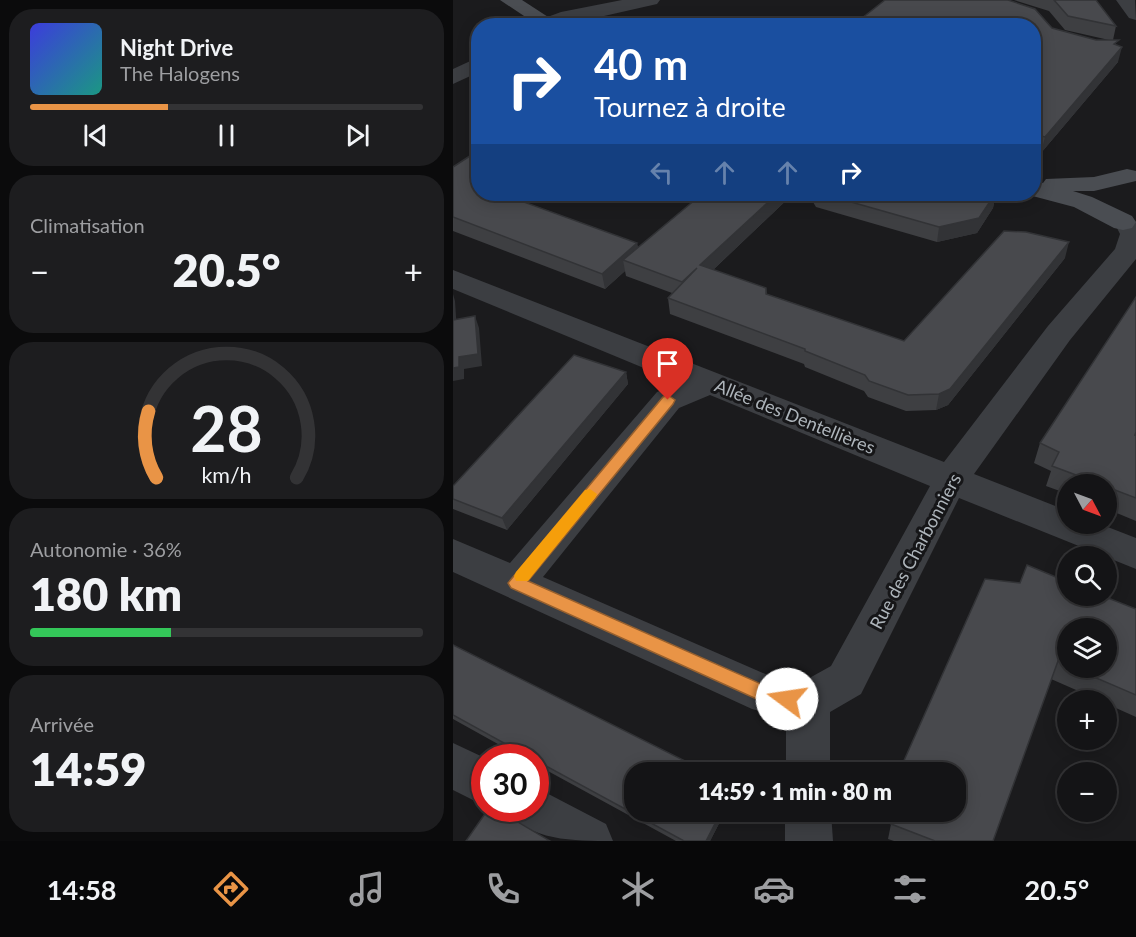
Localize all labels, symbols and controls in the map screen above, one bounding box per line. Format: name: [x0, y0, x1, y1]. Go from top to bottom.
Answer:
text: Night Drive: [120, 34, 233, 61]
text: 40 m: [594, 39, 688, 89]
icon: right: [495, 42, 573, 120]
text: The Halogens: [120, 61, 240, 85]
text: Tournez à droite: [594, 90, 786, 123]
icon: previous: [79, 119, 112, 152]
icon: pause: [210, 119, 243, 152]
icon: next: [341, 119, 374, 152]
icon: left: [645, 156, 678, 189]
icon: ahead: [708, 156, 741, 189]
icon: ahead: [771, 156, 804, 189]
icon: right: [834, 156, 867, 189]
text: Climatisation: [30, 213, 145, 237]
text: 20.5°: [173, 243, 280, 297]
text: −: [30, 251, 49, 291]
text: +: [404, 251, 423, 291]
pin: [642, 338, 693, 400]
icon: arrive: [651, 347, 684, 380]
street label: Allée des Dentellières: [712, 374, 879, 458]
text: 28: [190, 390, 263, 465]
text: km/h: [201, 462, 252, 488]
street label: Rue des Charbonniers: [865, 469, 965, 633]
north arrow: [1057, 474, 1117, 534]
map controls: [1057, 474, 1117, 822]
text: Autonomie · 36%: [30, 537, 182, 561]
button: search: [1057, 546, 1117, 606]
text: 180 km: [30, 567, 182, 621]
button: layers: [1057, 618, 1117, 678]
position arrow: [755, 667, 819, 731]
button: +: [1057, 690, 1117, 750]
text: Arrivée: [30, 712, 94, 736]
text: 14:59: [30, 742, 146, 796]
speed limit sign: 30: [471, 744, 549, 822]
button: −: [1057, 762, 1117, 822]
text: 14:59 · 1 min · 80 m: [698, 778, 892, 805]
icon: directions: [210, 868, 252, 910]
icon: music: [346, 868, 388, 910]
icon: phone: [482, 868, 524, 910]
icon: climate: [617, 868, 659, 910]
icon: car: [753, 868, 795, 910]
icon: filters: [889, 868, 931, 910]
text: 14:58: [47, 873, 116, 906]
text: 20.5°: [1024, 873, 1089, 906]

